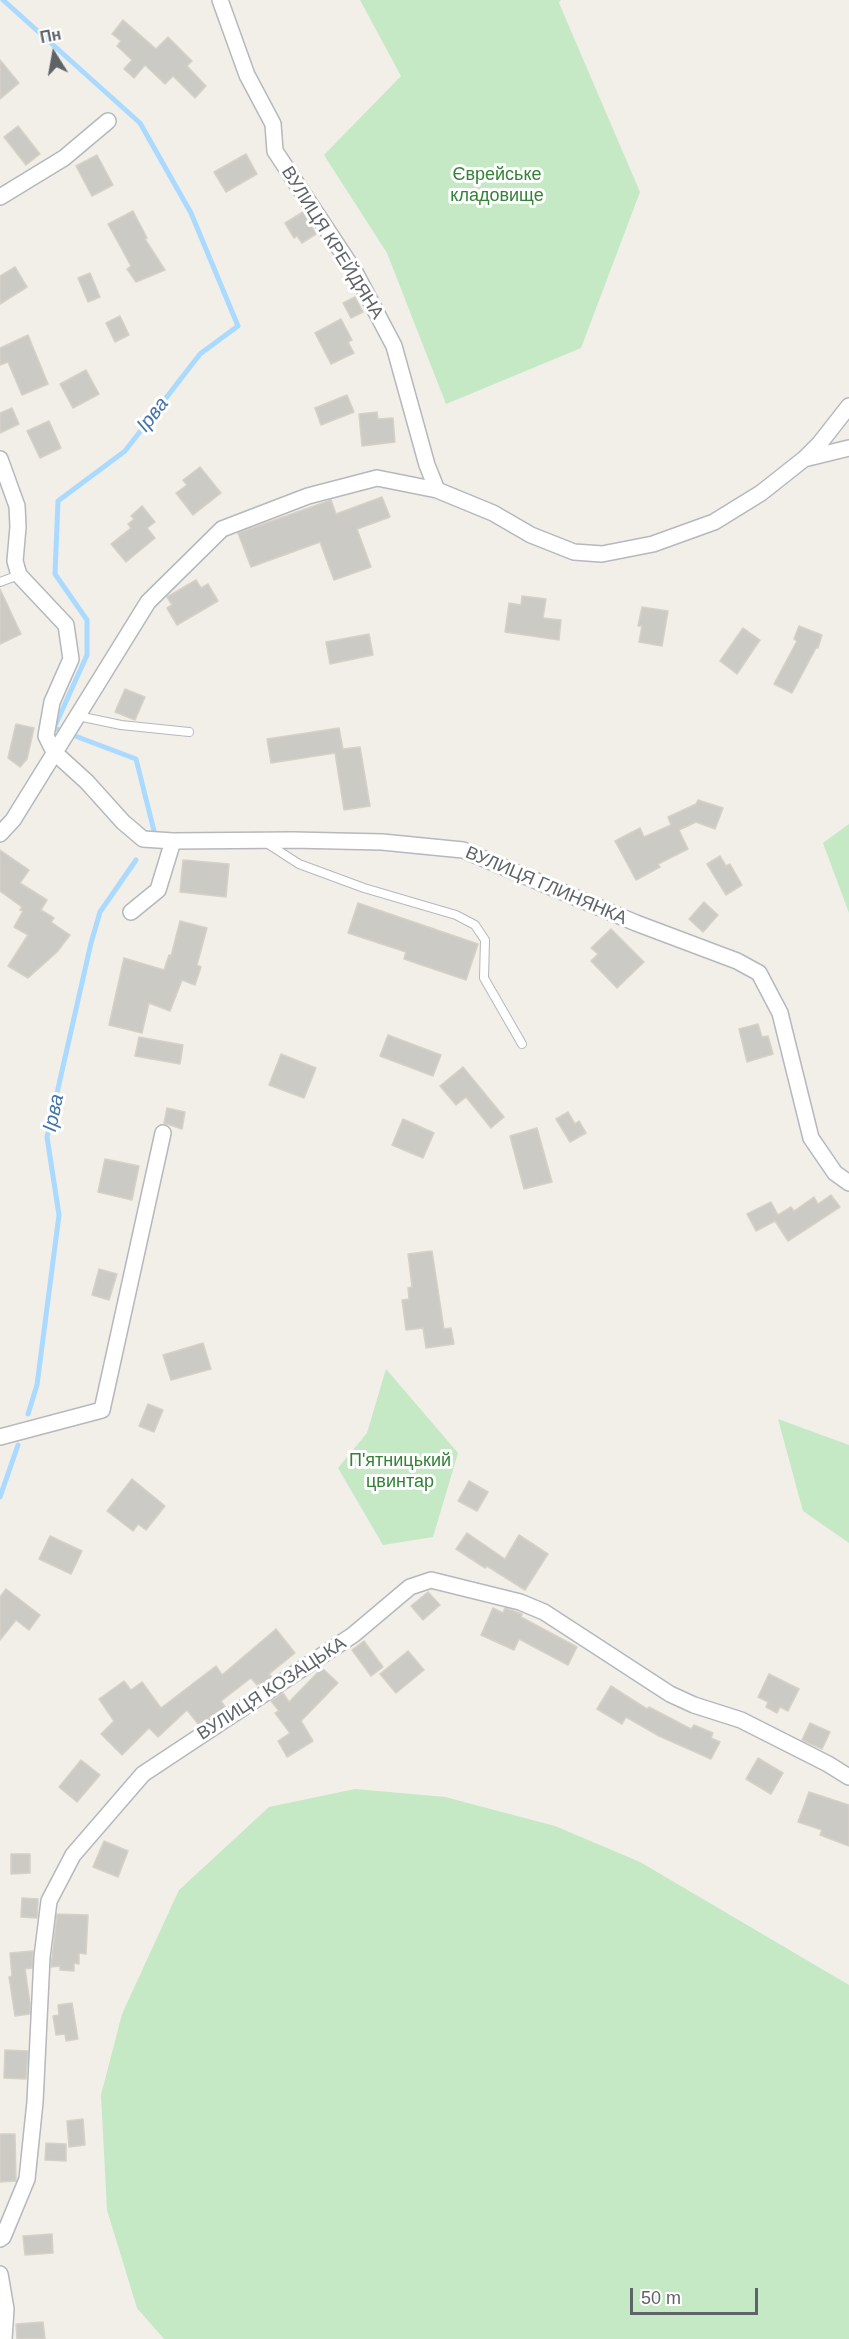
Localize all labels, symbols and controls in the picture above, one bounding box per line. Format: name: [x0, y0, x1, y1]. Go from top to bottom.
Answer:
north arrow: [24, 24, 84, 84]
text: Пн: [38, 25, 62, 46]
street label: ВУЛИЦЯ КРЕЙДЯНА: [276, 163, 388, 323]
park label: Єврейське кладовище: [450, 164, 544, 207]
water label: Ірва: [132, 393, 174, 437]
street label: ВУЛИЦЯ ГЛИНЯНКА: [462, 842, 630, 930]
water label: Ірва: [38, 1092, 70, 1134]
park label: П'ятницький цвинтар: [349, 1450, 451, 1492]
street label: ВУЛИЦЯ КОЗАЦЬКА: [194, 1633, 350, 1745]
scale bar: [633, 2276, 760, 2314]
text: 50 m: [641, 2288, 681, 2308]

